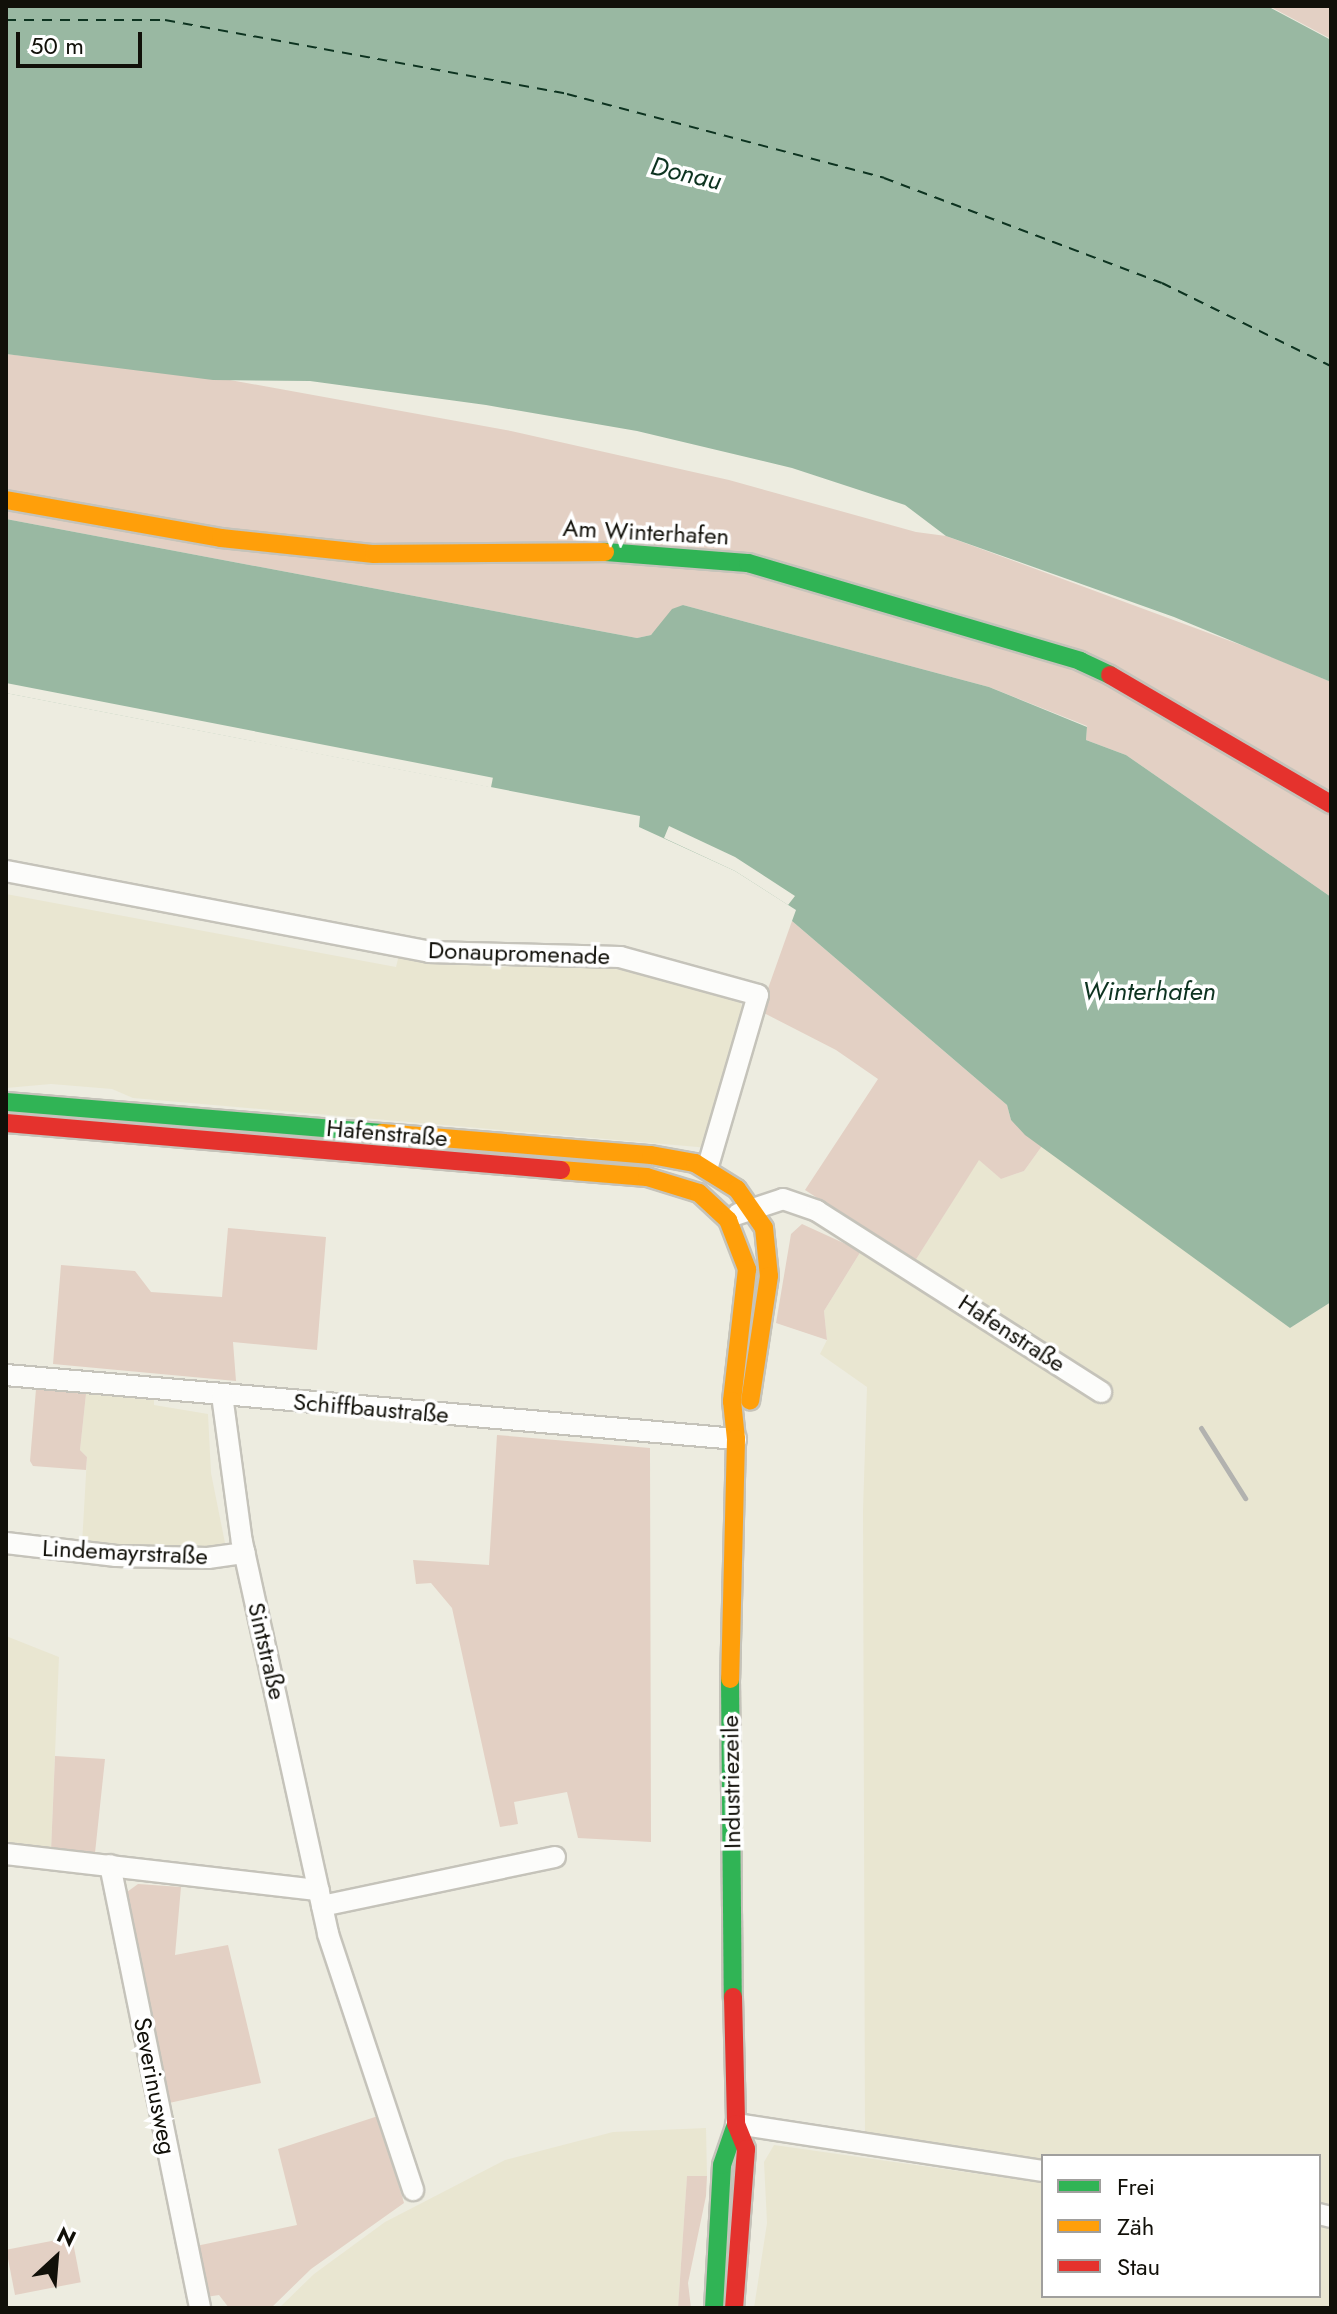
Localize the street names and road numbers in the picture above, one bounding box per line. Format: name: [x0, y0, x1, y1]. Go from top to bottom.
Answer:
street label: Am Winterhafen: [562, 513, 730, 551]
street label: Donaupromenade: [428, 935, 610, 971]
street label: Hafenstraße: [325, 1113, 449, 1153]
street label: Hafenstraße: [953, 1288, 1071, 1378]
street label: Schiffbaustraße: [292, 1387, 450, 1429]
street label: Lindemayrstraße: [41, 1533, 209, 1571]
street label: Sintstraße: [242, 1600, 292, 1702]
street label: Industriezeile: [715, 1715, 747, 1849]
street label: Severinusweg: [128, 2015, 182, 2157]

